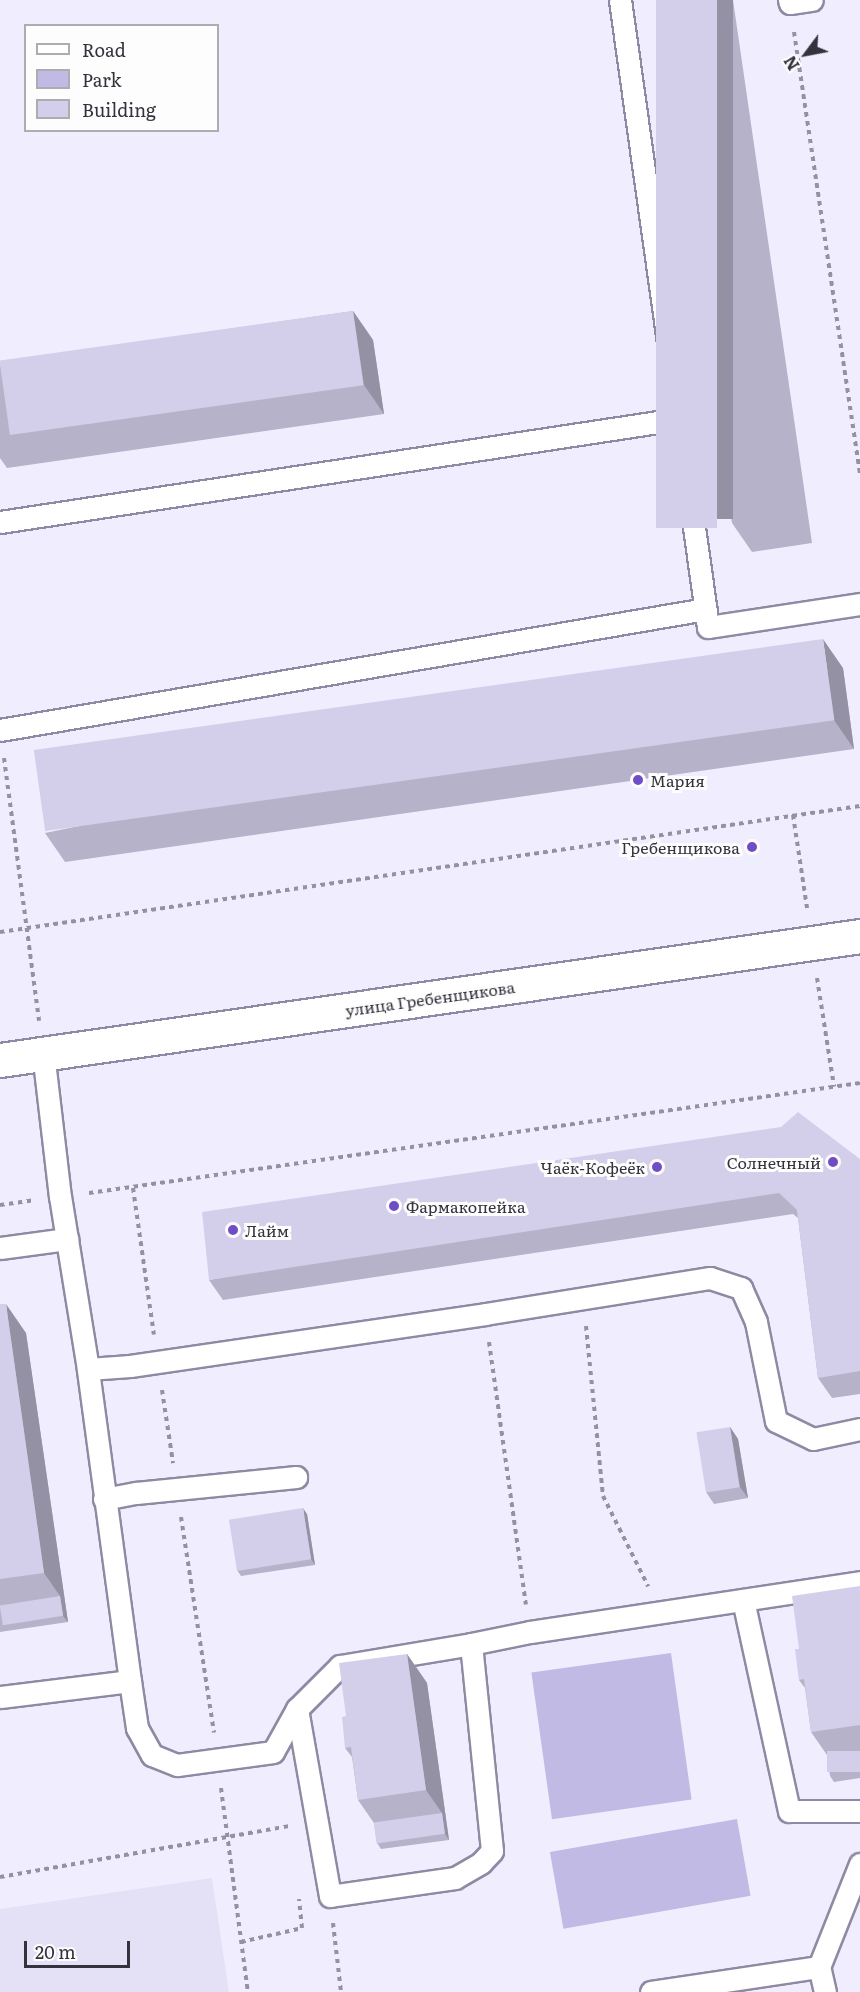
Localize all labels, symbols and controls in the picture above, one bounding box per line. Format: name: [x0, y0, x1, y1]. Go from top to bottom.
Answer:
legend: [24, 24, 219, 132]
north arrow: [776, 24, 836, 84]
text: Road: [82, 36, 126, 63]
text: N: [777, 51, 804, 76]
text: Park: [82, 66, 121, 93]
text: Building: [82, 96, 156, 123]
place label: Мария: [650, 770, 705, 790]
marker: Мария: [631, 773, 645, 787]
place label: Гребенщикова: [621, 837, 740, 857]
marker: Гребенщикова: [745, 840, 759, 854]
street label: улица Гребенщикова: [344, 977, 516, 1019]
place label: Солнечный: [727, 1152, 821, 1172]
marker: Солнечный: [826, 1155, 840, 1169]
place label: Чаёк-Кофеёк: [541, 1157, 645, 1177]
marker: Чаёк-Кофеёк: [650, 1160, 664, 1174]
place label: Фармакопейка: [406, 1196, 526, 1216]
marker: Фармакопейка: [387, 1199, 401, 1213]
place label: Лайм: [245, 1220, 289, 1240]
marker: Лайм: [226, 1223, 240, 1237]
scale bar: [27, 1929, 134, 1967]
text: 20 m: [35, 1938, 76, 1965]

